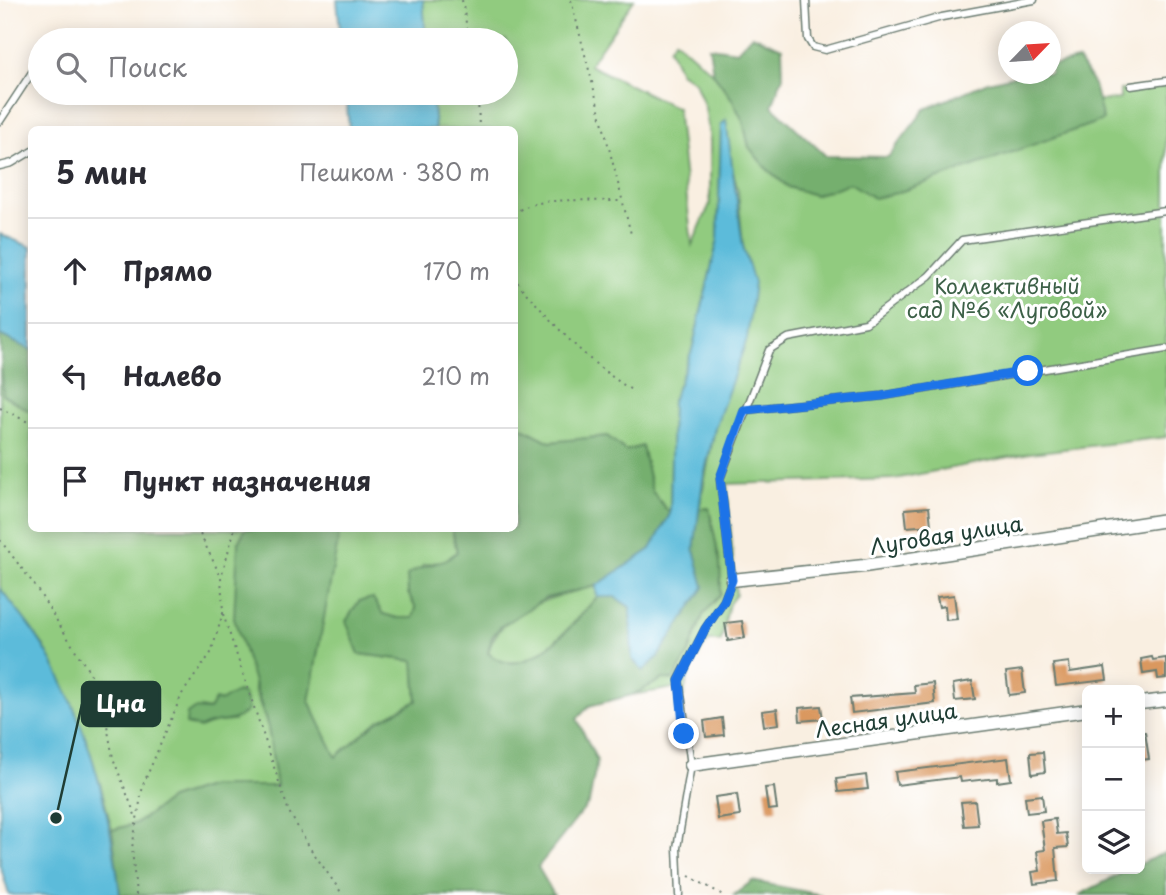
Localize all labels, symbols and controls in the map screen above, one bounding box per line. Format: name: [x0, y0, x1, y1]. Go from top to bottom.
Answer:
north arrow: [998, 21, 1061, 84]
search box: [28, 28, 518, 105]
text: Поиск: [108, 47, 187, 86]
icon: search: [52, 48, 90, 86]
text: 5 мин: [56, 149, 148, 194]
text: Пешком · 380 m: [299, 154, 490, 189]
text: Прямо: [123, 251, 212, 290]
icon: ahead: [56, 252, 94, 290]
text: 170 m: [423, 253, 490, 288]
park label: Коллективный сад №6 «Луговой»: [907, 269, 1107, 325]
route start: [1012, 355, 1043, 386]
text: Налево: [123, 356, 221, 395]
icon: left: [56, 357, 94, 395]
text: 210 m: [422, 358, 490, 393]
text: Пункт назначения: [123, 461, 371, 500]
icon: arrive: [56, 462, 94, 500]
street label: Луговая улица: [867, 506, 1026, 562]
callout: Цна: [82, 682, 160, 726]
text: Цна: [96, 685, 146, 720]
map controls: [1082, 685, 1145, 874]
button: +: [1082, 685, 1145, 748]
street label: Лесная улица: [813, 693, 960, 745]
route end: [668, 718, 699, 749]
button: −: [1082, 748, 1145, 811]
button: layers: [1082, 811, 1145, 874]

